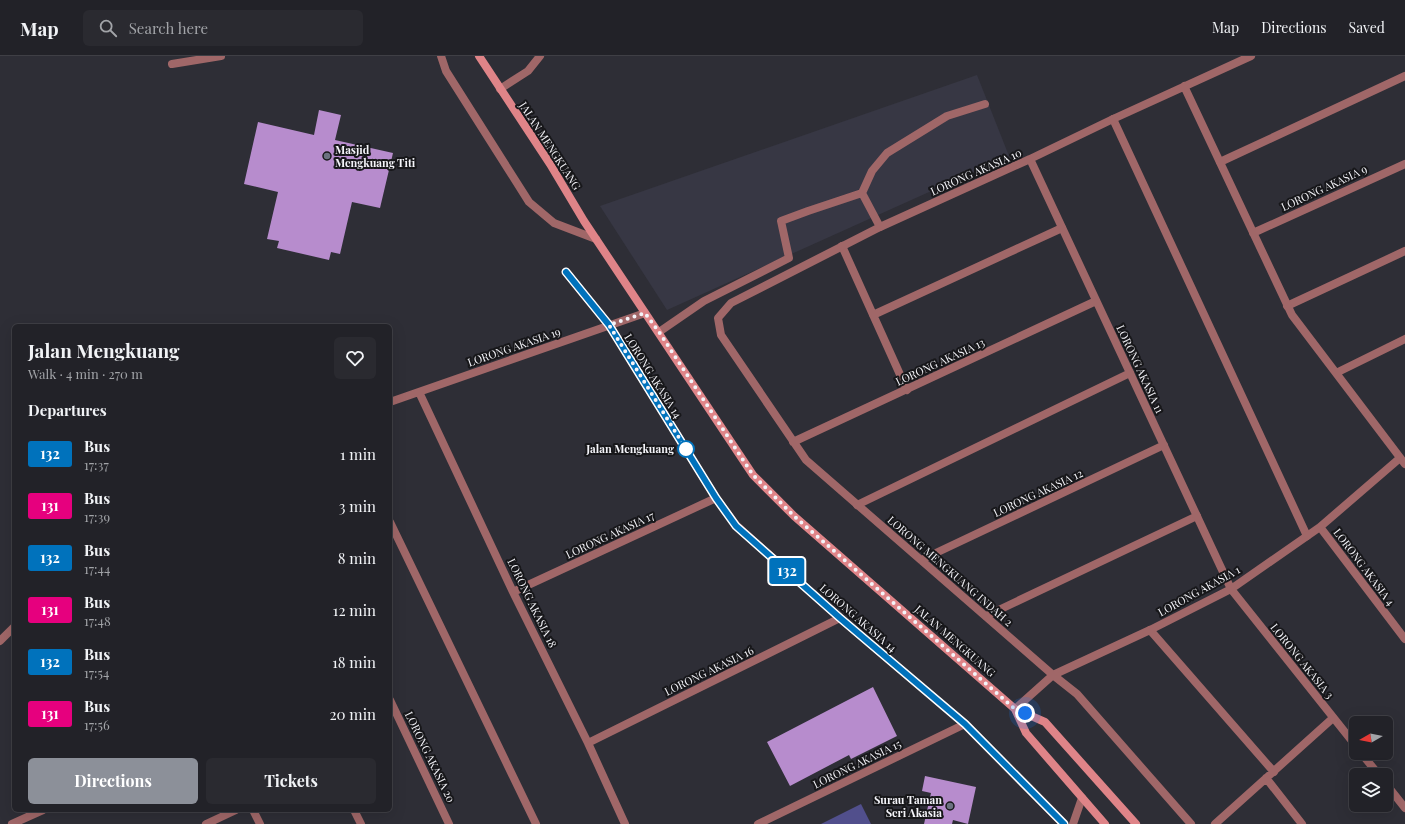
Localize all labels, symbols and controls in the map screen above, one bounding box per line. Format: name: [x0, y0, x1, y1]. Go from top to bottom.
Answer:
search box: [83, 10, 363, 46]
text: Map: [20, 15, 59, 41]
icon: search: [97, 17, 119, 39]
text: Search here: [129, 18, 208, 38]
text: Map: [1212, 18, 1239, 37]
text: Directions: [1261, 18, 1327, 37]
text: Saved: [1349, 18, 1385, 37]
street label: JALAN MENGKUANG: [516, 98, 585, 193]
place label: Masjid Mengkuang Titi: [335, 142, 416, 170]
street label: LORONG AKASIA 10: [928, 145, 1024, 198]
marker: Masjid Mengkuang Titi: [322, 151, 332, 161]
street label: LORONG AKASIA 9: [1278, 161, 1370, 214]
street label: LORONG AKASIA 11: [1113, 322, 1168, 415]
street label: LORONG AKASIA 19: [465, 323, 563, 369]
street label: LORONG AKASIA 14: [621, 331, 686, 421]
street label: LORONG AKASIA 13: [893, 334, 987, 389]
text: Jalan Mengkuang: [28, 337, 180, 363]
button: heart: [334, 337, 376, 379]
text: Walk · 4 min · 270 m: [28, 365, 143, 382]
text: Departures: [28, 400, 107, 420]
text: Bus: [84, 436, 110, 456]
marker: Jalan Mengkuang: [677, 440, 695, 458]
place label: Jalan Mengkuang: [585, 441, 675, 456]
text: 132: [40, 444, 60, 463]
text: 1 min: [340, 444, 376, 464]
text: 17:37: [84, 456, 109, 473]
street label: LORONG AKASIA 12: [991, 465, 1085, 520]
text: Bus: [84, 488, 110, 508]
text: 131: [41, 496, 59, 515]
text: 3 min: [339, 496, 376, 516]
street label: LORONG AKASIA 17: [563, 507, 657, 562]
text: 17:39: [84, 508, 110, 525]
street label: LORONG MENGKUANG INDAH 2: [885, 512, 1016, 629]
street label: LORONG AKASIA 4: [1330, 525, 1399, 609]
text: Bus: [84, 540, 110, 560]
text: 132: [40, 548, 60, 567]
text: 8 min: [338, 548, 376, 568]
street label: LORONG AKASIA 18: [504, 556, 561, 650]
line badge: 132: [764, 558, 810, 584]
text: 17:44: [84, 560, 110, 577]
text: 132: [777, 561, 797, 580]
street label: LORONG AKASIA 1: [1155, 562, 1243, 619]
street label: LORONG AKASIA 14: [817, 580, 900, 656]
text: Bus: [84, 592, 110, 612]
text: 131: [41, 600, 59, 619]
text: 12 min: [333, 600, 376, 620]
street label: JALAN MENGKUANG: [911, 601, 999, 680]
text: 17:48: [84, 612, 111, 629]
street label: LORONG AKASIA 3: [1267, 620, 1337, 701]
street label: LORONG AKASIA 16: [662, 642, 756, 699]
text: Bus: [84, 644, 110, 664]
text: 132: [40, 652, 60, 671]
text: 18 min: [332, 652, 376, 672]
text: 17:54: [84, 664, 109, 681]
text: Bus: [84, 696, 110, 716]
your location: [1015, 703, 1035, 723]
text: 131: [41, 704, 59, 723]
text: 20 min: [329, 704, 376, 724]
street label: LORONG AKASIA 20: [402, 709, 459, 805]
text: 17:56: [84, 716, 110, 733]
north arrow: [1349, 716, 1393, 760]
map controls: [1349, 716, 1393, 812]
street label: LORONG AKASIA 15: [810, 736, 904, 791]
button: Directions: [28, 758, 198, 804]
button: Tickets: [206, 758, 376, 804]
button: layers: [1349, 768, 1393, 812]
place label: Surau Taman Seri Akasia: [874, 792, 942, 820]
marker: Surau Taman Seri Akasia: [945, 801, 955, 811]

